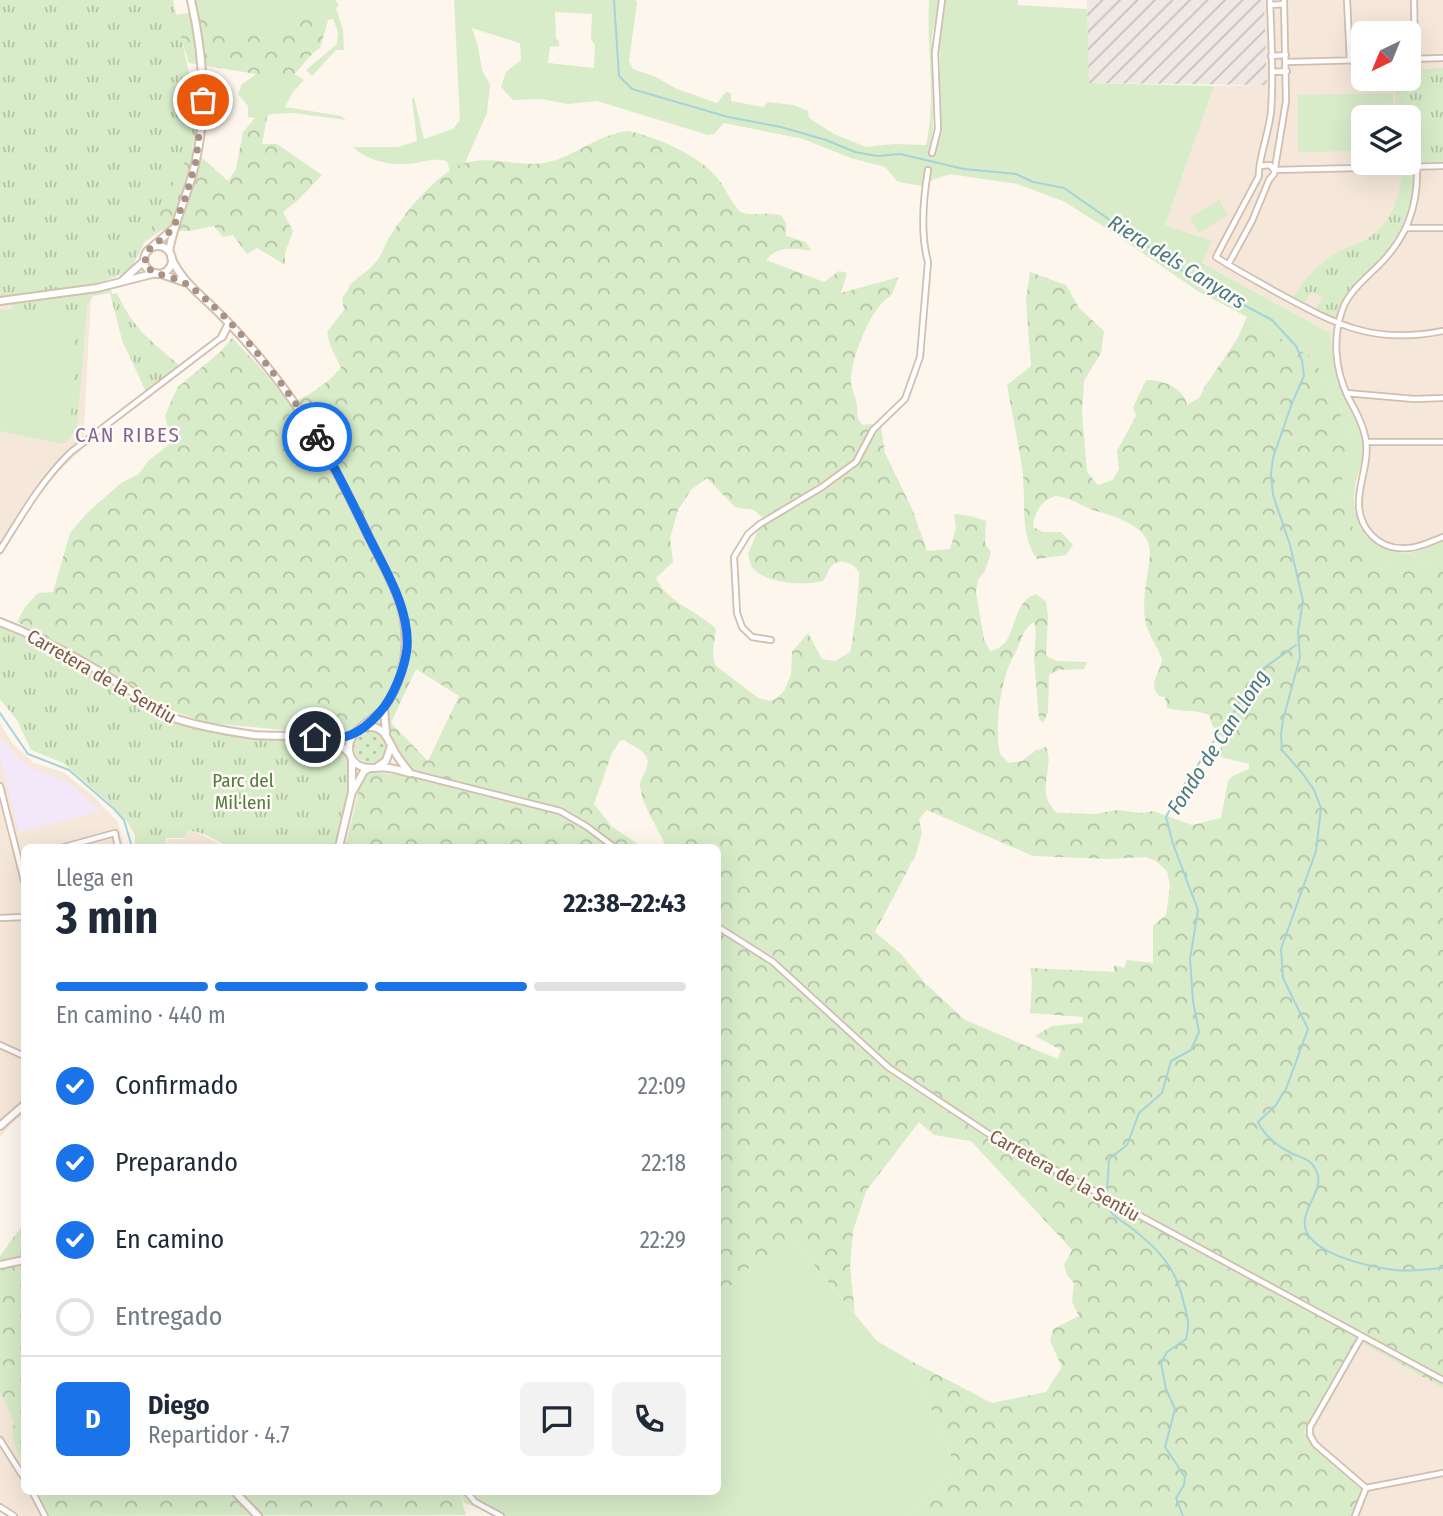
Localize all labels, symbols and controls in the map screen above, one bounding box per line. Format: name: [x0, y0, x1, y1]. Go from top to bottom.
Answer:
north arrow: [1351, 21, 1421, 91]
map controls: [1351, 21, 1421, 175]
pin: [173, 70, 233, 130]
icon: bag: [184, 81, 222, 119]
button: layers: [1351, 105, 1421, 175]
water label: Riera dels Canyars: [1103, 209, 1251, 315]
courier: [282, 402, 352, 472]
icon: bike: [298, 418, 336, 456]
district label: CAN RIBES: [75, 422, 181, 448]
street label: Carretera de la Sentiu: [23, 624, 180, 729]
water label: Fondo de Can Llong: [1161, 665, 1275, 819]
pin: [285, 707, 345, 767]
icon: home: [296, 718, 334, 756]
park label: Parc del Mil·leni: [212, 769, 274, 814]
text: Llega en: [56, 864, 134, 892]
text: 22:38–22:43: [563, 888, 686, 919]
text: 3 min: [56, 890, 158, 945]
text: En camino · 440 m: [56, 1001, 226, 1029]
icon: check: [56, 1067, 94, 1105]
text: Confirmado: [115, 1070, 238, 1101]
text: 22:09: [638, 1072, 686, 1100]
street label: Carretera de la Sentiu: [985, 1125, 1144, 1226]
icon: check: [56, 1144, 94, 1182]
text: Preparando: [115, 1147, 238, 1178]
text: 22:18: [641, 1149, 686, 1177]
icon: check: [56, 1221, 94, 1259]
text: En camino: [115, 1224, 224, 1255]
text: 22:29: [640, 1226, 686, 1254]
text: Entregado: [115, 1301, 222, 1332]
button: chat: [520, 1382, 594, 1456]
button: phone: [612, 1382, 686, 1456]
text: Diego: [148, 1390, 210, 1421]
text: D: [85, 1404, 101, 1435]
text: Repartidor · 4.7: [148, 1421, 290, 1449]

